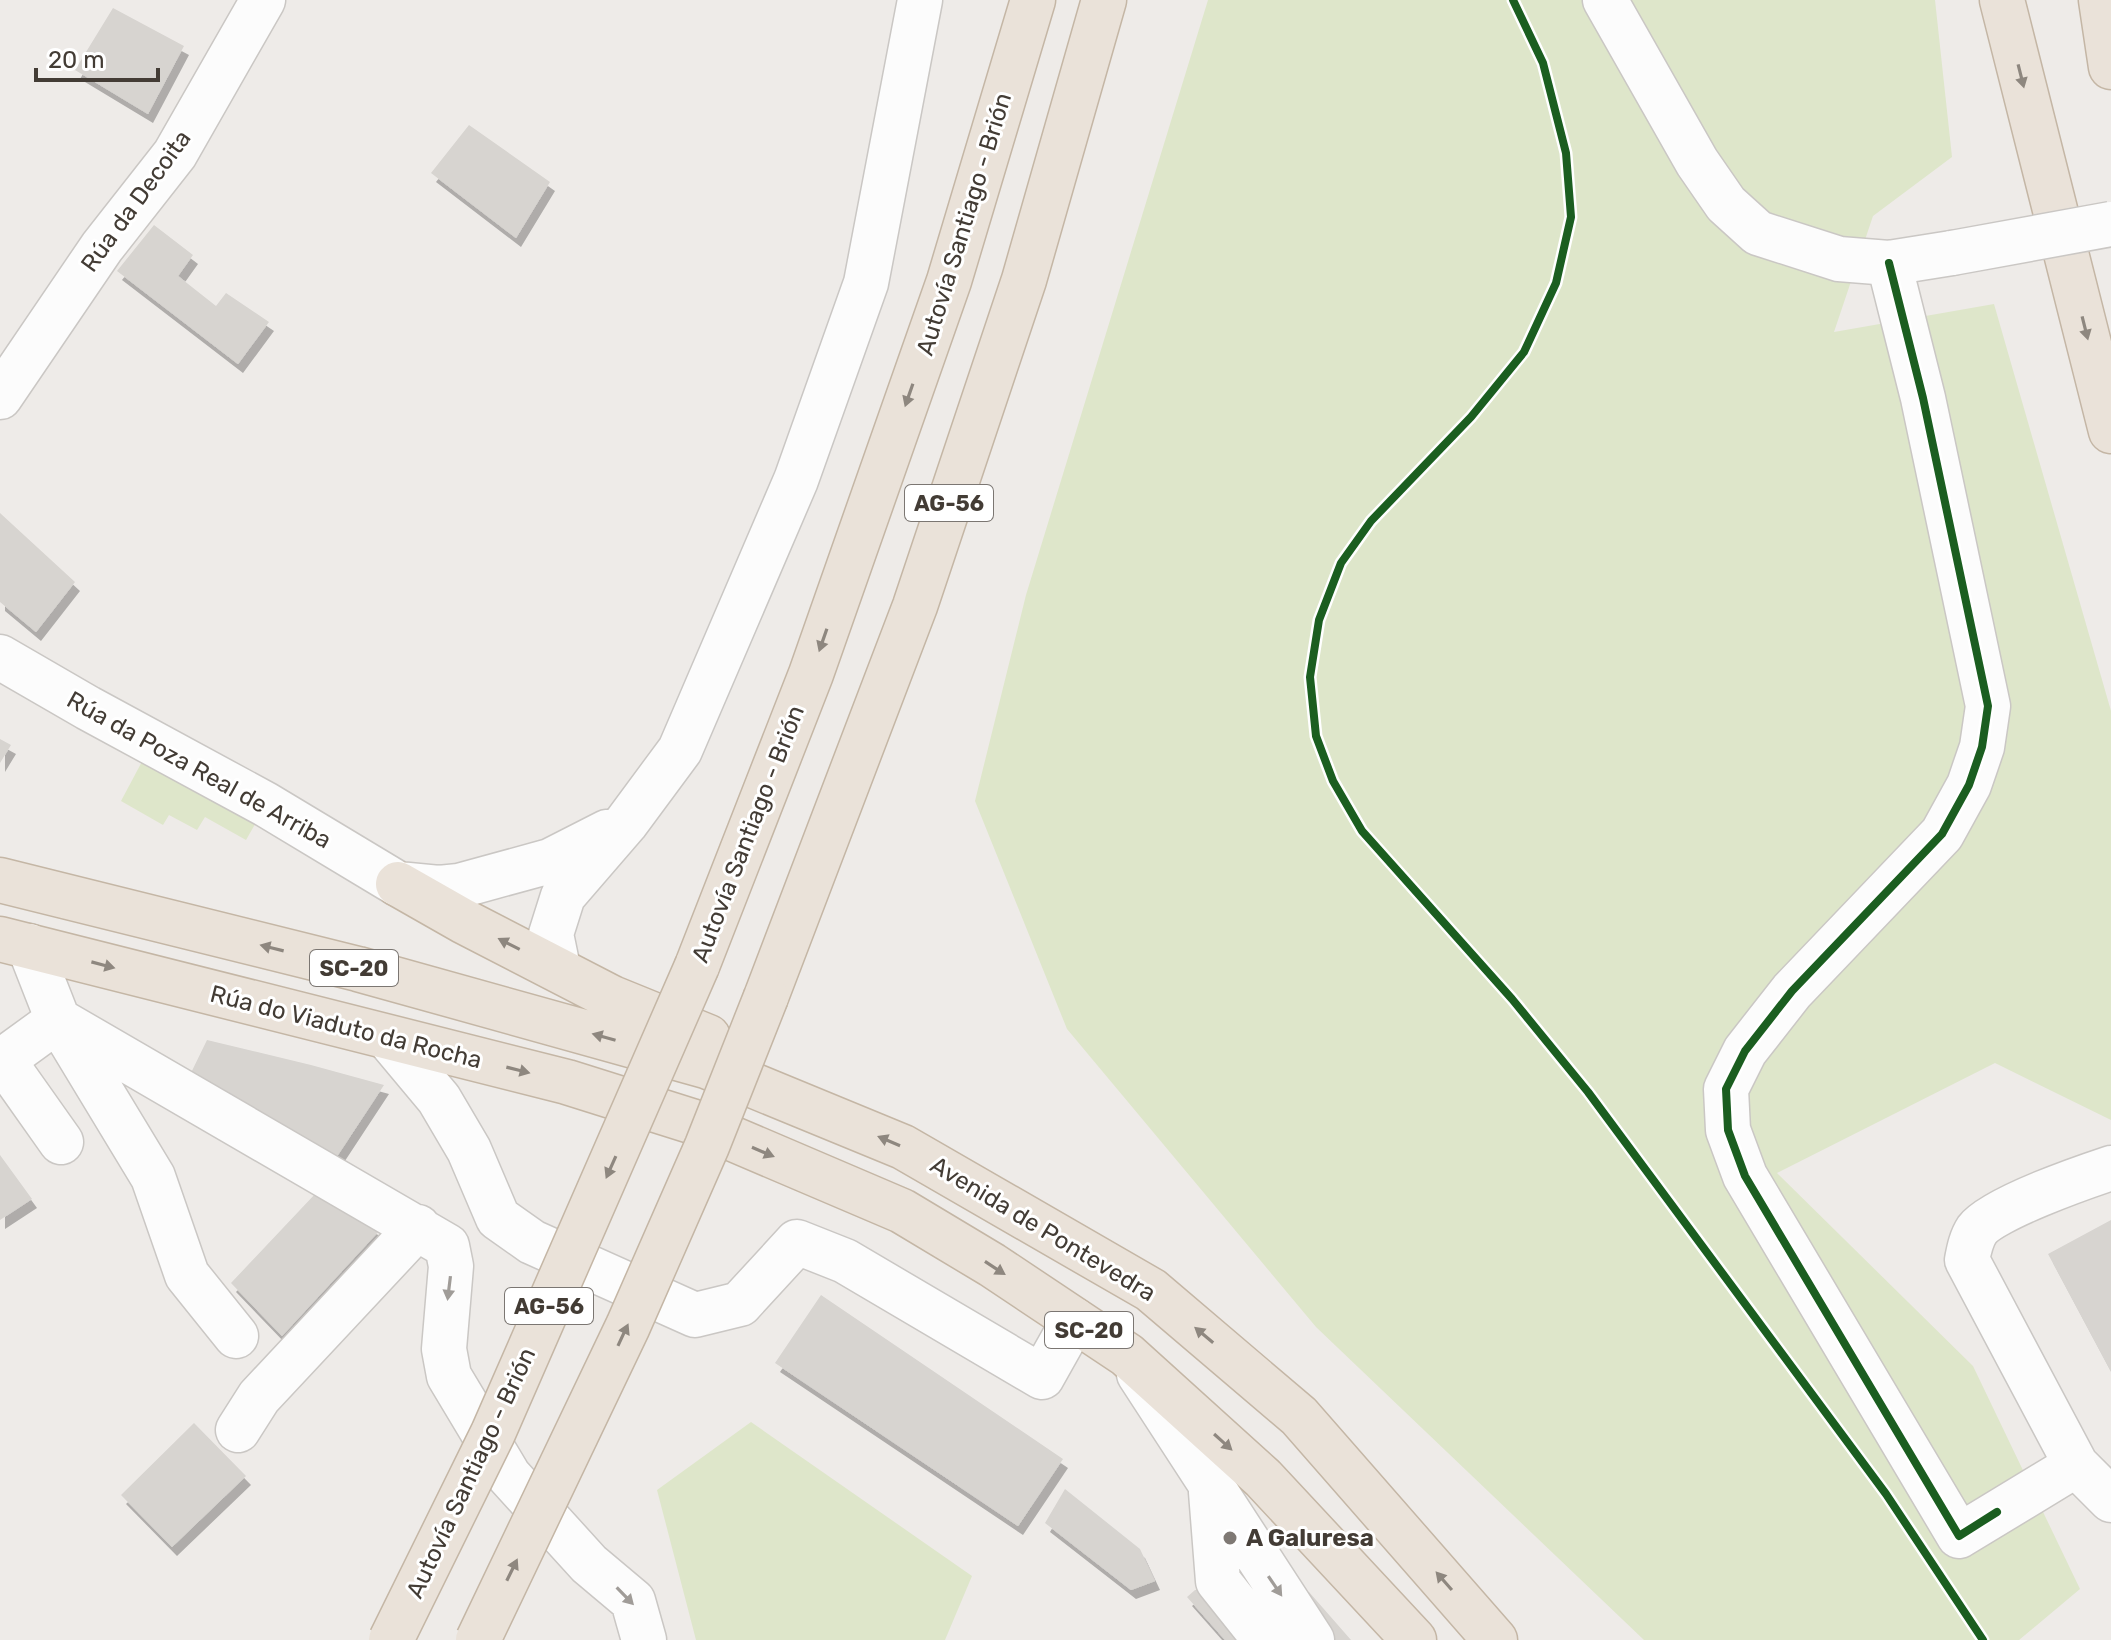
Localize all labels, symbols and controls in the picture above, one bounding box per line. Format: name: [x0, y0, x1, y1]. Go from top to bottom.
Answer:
scale bar: [36, 32, 158, 82]
text: 20 m: [48, 46, 105, 74]
one-way arrow: [2016, 63, 2028, 88]
street label: Autovía Santiago - Brión: [911, 89, 1017, 359]
street label: Rúa da Decoita: [75, 125, 197, 277]
one-way arrow: [2079, 315, 2092, 340]
one-way arrow: [903, 383, 915, 407]
road number: AG-56: [905, 485, 993, 521]
one-way arrow: [816, 629, 829, 653]
street label: Rúa da Poza Real de Arriba: [62, 686, 336, 854]
street label: Autovía Santiago - Brión: [686, 702, 810, 966]
one-way arrow: [498, 937, 521, 951]
one-way arrow: [259, 941, 284, 954]
road number: SC-20: [310, 950, 398, 986]
one-way arrow: [90, 960, 115, 972]
street label: Rúa do Viaduto da Rocha: [207, 980, 485, 1074]
one-way arrow: [592, 1030, 616, 1043]
one-way arrow: [505, 1064, 530, 1077]
one-way arrow: [877, 1134, 900, 1147]
one-way arrow: [751, 1145, 775, 1158]
street label: Avenida de Pontevedra: [925, 1151, 1161, 1307]
one-way arrow: [604, 1155, 618, 1179]
one-way arrow: [984, 1260, 1006, 1274]
one-way arrow: [442, 1276, 455, 1301]
road number: AG-56: [505, 1288, 593, 1324]
road number: SC-20: [1045, 1312, 1133, 1348]
one-way arrow: [616, 1323, 630, 1347]
one-way arrow: [1195, 1327, 1215, 1344]
street label: Autovía Santiago - Brión: [401, 1343, 541, 1603]
one-way arrow: [1212, 1433, 1232, 1450]
place label: A Galuresa: [1246, 1524, 1374, 1552]
marker: A Galuresa: [1221, 1529, 1239, 1547]
one-way arrow: [505, 1558, 518, 1581]
one-way arrow: [1435, 1572, 1453, 1591]
one-way arrow: [1268, 1575, 1283, 1596]
one-way arrow: [616, 1587, 635, 1606]

